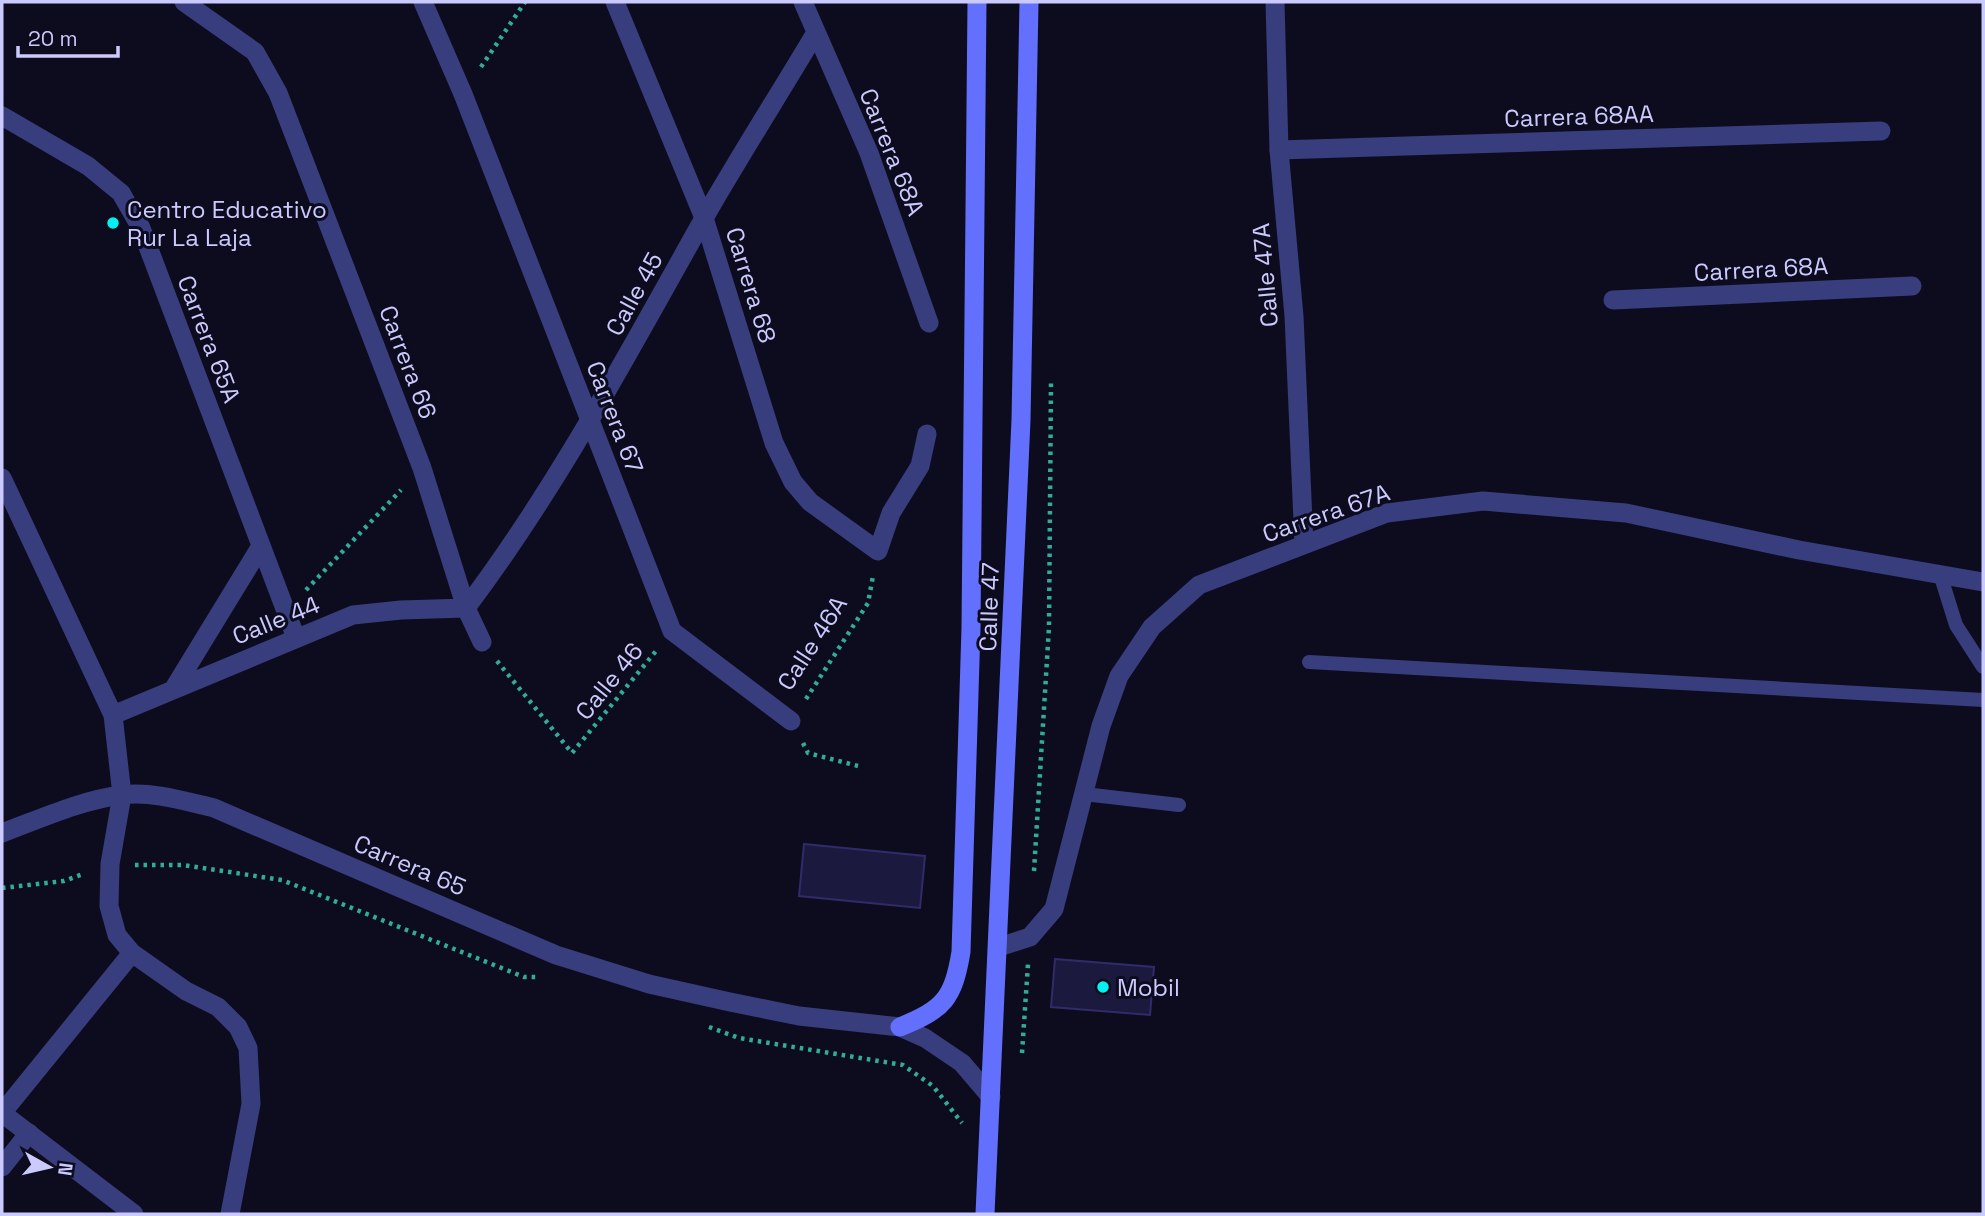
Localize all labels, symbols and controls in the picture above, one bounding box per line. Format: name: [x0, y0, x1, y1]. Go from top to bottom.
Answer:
scale bar: [18, 14, 117, 58]
text: 20 m: [28, 25, 78, 52]
street label: Carrera 68A: [852, 84, 932, 220]
street label: Carrera 68AA: [1504, 98, 1654, 134]
place label: Centro Educativo Rur La Laja: [127, 194, 327, 253]
marker: Centro Educativo Rur La Laja: [105, 215, 121, 231]
street label: Calle 47A: [1245, 222, 1285, 328]
street label: Carrera 68: [719, 223, 783, 347]
street label: Calle 45: [598, 247, 670, 341]
street label: Carrera 68A: [1693, 250, 1829, 288]
street label: Carrera 65A: [171, 271, 247, 407]
street label: Carrera 66: [372, 301, 444, 423]
street label: Carrera 67: [579, 357, 651, 477]
street label: Carrera 67A: [1258, 477, 1394, 549]
street label: Calle 47: [972, 562, 1006, 652]
street label: Calle 44: [228, 589, 324, 651]
street label: Calle 46A: [770, 590, 854, 696]
street label: Calle 46: [568, 636, 650, 726]
street label: Carrera 65: [349, 828, 471, 902]
place label: Mobil: [1117, 972, 1180, 1003]
marker: Mobil: [1095, 979, 1111, 995]
north arrow: [14, 1132, 84, 1202]
text: N: [52, 1161, 79, 1177]

